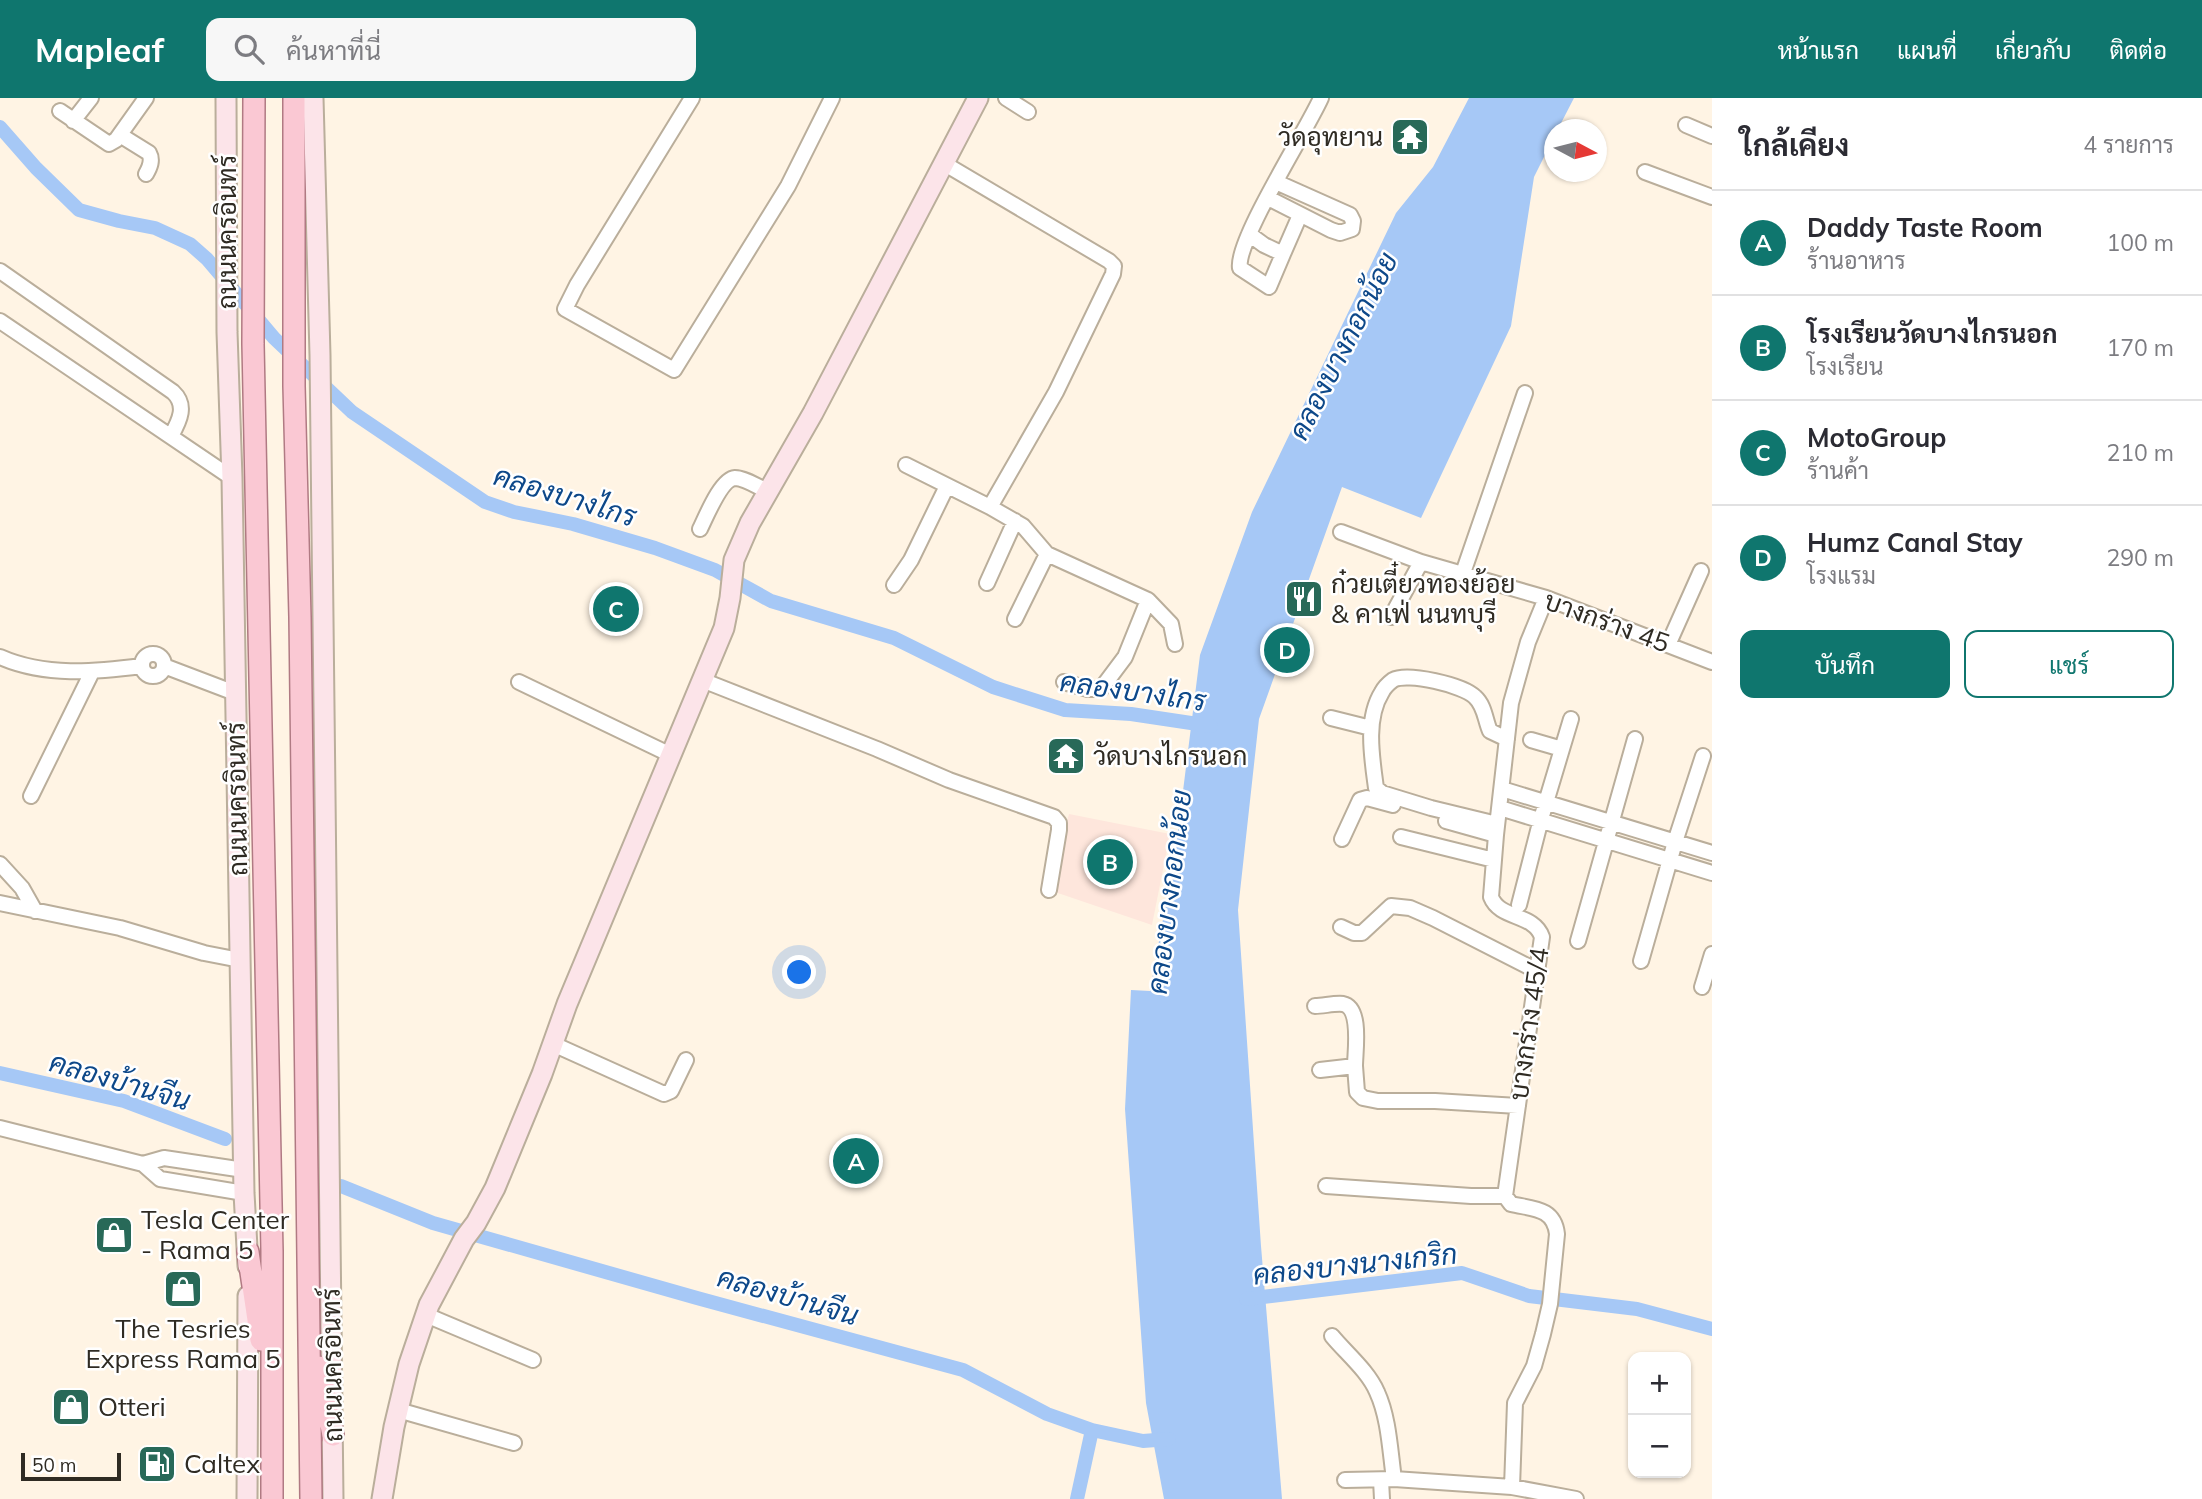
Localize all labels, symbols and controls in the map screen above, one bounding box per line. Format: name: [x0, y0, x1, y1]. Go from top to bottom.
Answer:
search box: [206, 18, 696, 81]
text: Mapleaf: [35, 29, 164, 70]
icon: search: [230, 30, 268, 68]
text: ค้นหาที่นี่: [286, 34, 381, 67]
text: หน้าแรก: [1778, 35, 1859, 65]
text: แผนที่: [1897, 35, 1957, 65]
text: เกี่ยวกับ: [1995, 35, 2072, 65]
text: ติดต่อ: [2110, 35, 2167, 65]
temple icon: วัดอุทยาน: [1389, 116, 1431, 158]
north arrow: [1544, 119, 1607, 182]
place label: วัดอุทยาน: [1278, 120, 1383, 155]
text: ใกล้เคียง: [1740, 126, 1849, 164]
text: 4 รายการ: [2083, 130, 2174, 159]
street label: ถนนนครอินทร์: [210, 155, 243, 309]
text: Daddy Taste Room: [1807, 211, 2043, 244]
text: A: [1754, 228, 1772, 257]
text: 100 m: [2106, 228, 2174, 257]
water label: คลองบางกอกน้อย: [1279, 246, 1405, 445]
text: ร้านอาหาร: [1807, 246, 1906, 275]
text: โรงเรียนวัดบางไกรนอก: [1807, 317, 2057, 350]
text: B: [1755, 333, 1771, 362]
text: 170 m: [2106, 333, 2174, 362]
text: โรงเรียน: [1807, 352, 1883, 381]
text: MotoGroup: [1807, 421, 1946, 454]
text: C: [1755, 438, 1771, 467]
text: 210 m: [2106, 438, 2174, 467]
water label: คลองบางไกร: [490, 456, 642, 534]
text: ร้านค้า: [1807, 456, 1869, 485]
text: Humz Canal Stay: [1807, 526, 2023, 559]
text: D: [1754, 543, 1772, 572]
text: 290 m: [2106, 543, 2174, 572]
place label: ก๋วยเตี๋ยวทองย้อย & คาเฟ่ นนทบุรี: [1331, 561, 1515, 632]
text: โรงแรม: [1807, 561, 1876, 590]
restaurant icon: ก๋วยเตี๋ยวทองย้อย & คาเฟ่ นนทบุรี: [1283, 578, 1325, 620]
pin: C: [593, 583, 639, 635]
street label: บางกร่าง 45: [1540, 584, 1674, 659]
pin: D: [1264, 624, 1310, 676]
button: บันทึก: [1740, 630, 1950, 698]
button: แชร์: [1964, 630, 2174, 698]
water label: คลองบางไกร: [1058, 662, 1210, 718]
street label: ถนนนครอินทร์: [219, 721, 254, 877]
temple icon: วัดบางไกรนอก: [1045, 735, 1087, 777]
place label: วัดบางไกรนอก: [1093, 739, 1247, 772]
water label: คลองบางกอกน้อย: [1138, 788, 1198, 996]
pin: B: [1087, 836, 1133, 888]
street label: บางกร่าง 45/4: [1501, 945, 1556, 1103]
your location: [782, 955, 816, 989]
water label: คลองบ้านจีน: [46, 1043, 195, 1117]
pin: A: [833, 1135, 879, 1187]
place label: Tesla Center - Rama 5: [141, 1203, 290, 1266]
shop icon: Tesla Center - Rama 5: [93, 1214, 135, 1256]
water label: คลองบางนางเกริก: [1251, 1235, 1459, 1292]
water label: คลองบ้านจีน: [714, 1258, 863, 1332]
shop icon: The Tesries Express Rama 5: [162, 1268, 204, 1310]
street label: ถนนนครอินทร์: [314, 1287, 349, 1443]
place label: The Tesries Express Rama 5: [85, 1312, 281, 1375]
map controls: [1628, 1352, 1691, 1478]
button: +: [1628, 1352, 1691, 1415]
shop icon: Otteri: [50, 1386, 92, 1428]
place label: Otteri: [98, 1390, 166, 1423]
button: −: [1628, 1415, 1691, 1478]
fuel station icon: Caltex: [136, 1443, 178, 1485]
place label: Caltex: [184, 1447, 260, 1480]
scale bar: [21, 1450, 121, 1482]
text: 50 m: [32, 1453, 76, 1477]

